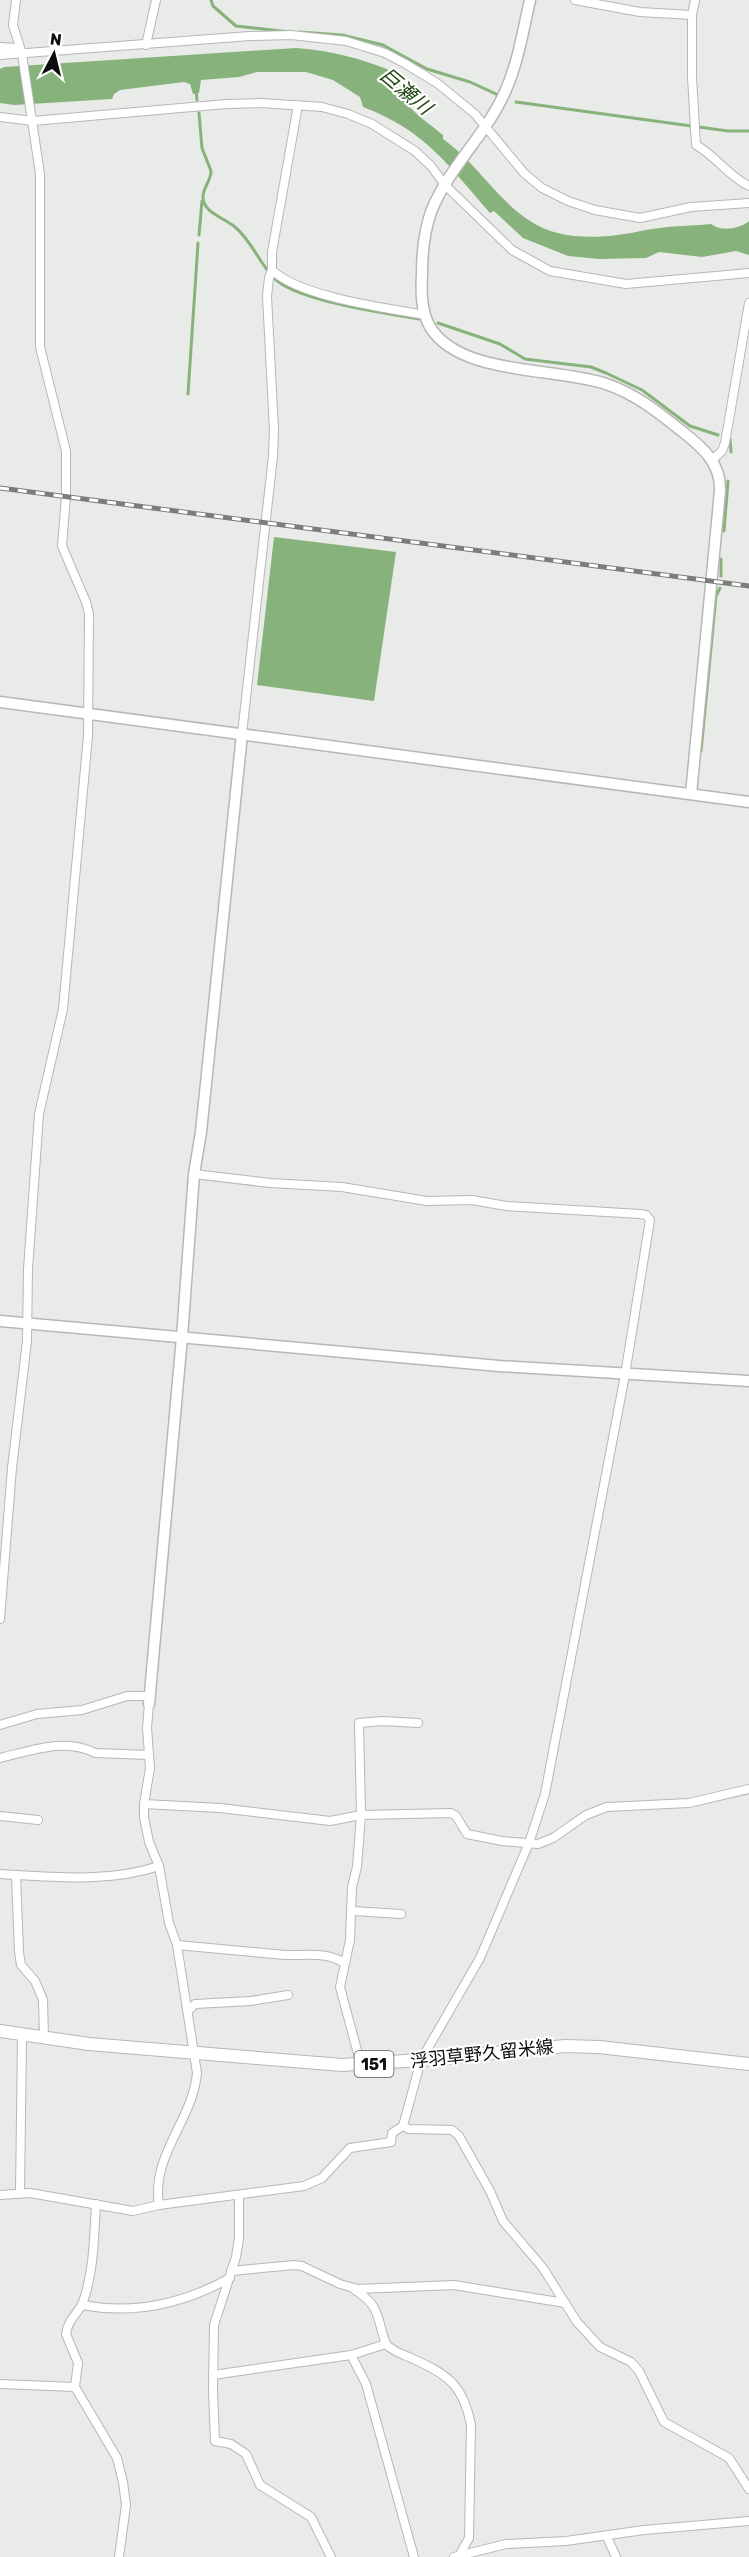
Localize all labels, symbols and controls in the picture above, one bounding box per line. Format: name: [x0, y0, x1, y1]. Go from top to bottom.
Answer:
north arrow: [24, 24, 84, 84]
text: N: [49, 29, 63, 50]
water label: 巨瀬川: [375, 63, 438, 121]
street label: 浮羽草野久留米線: [409, 2036, 555, 2072]
road number: 151: [354, 2051, 394, 2077]

